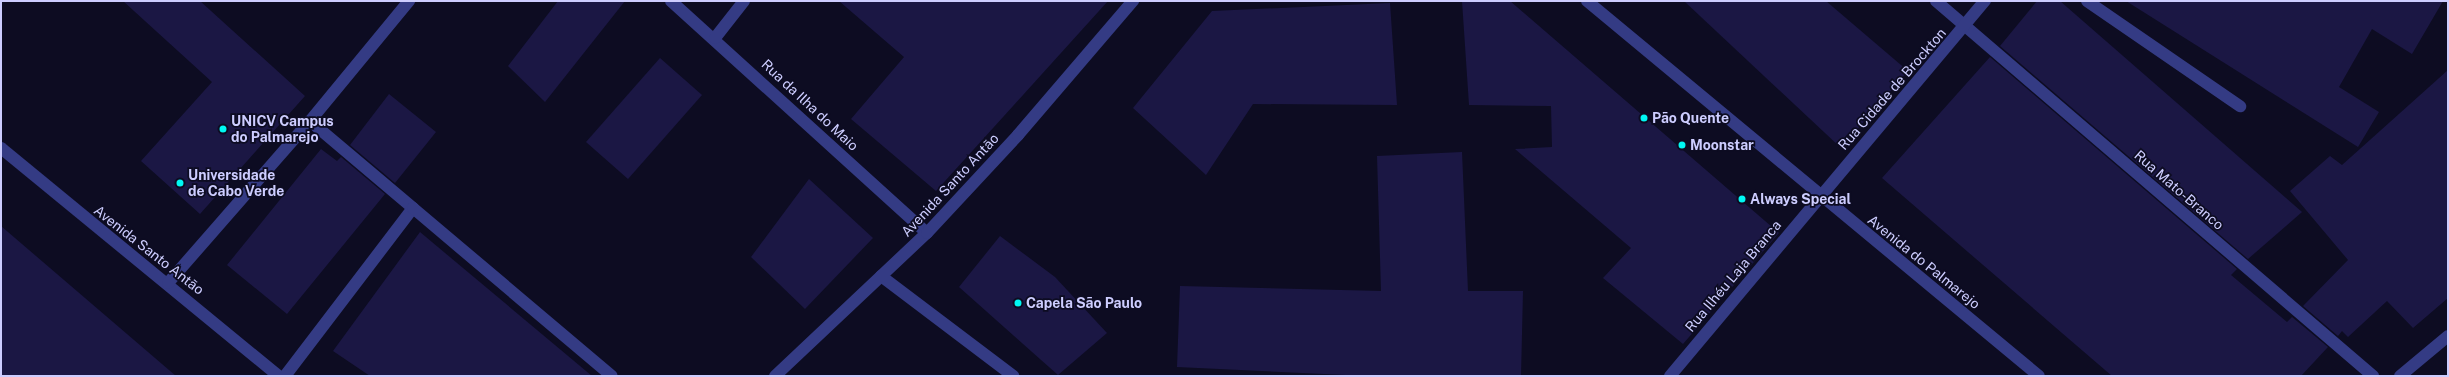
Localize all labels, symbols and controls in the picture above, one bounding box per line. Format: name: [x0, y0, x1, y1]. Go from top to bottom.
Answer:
street label: Rua Cidade de Brockton: [1834, 25, 1950, 153]
street label: Rua da Ilha do Maio: [758, 56, 862, 154]
place label: Pão Quente: [1652, 110, 1729, 126]
place label: UNICV Campus do Palmarejo: [231, 113, 334, 146]
marker: Pão Quente: [1639, 113, 1649, 123]
marker: UNICV Campus do Palmarejo: [218, 124, 228, 134]
street label: Avenida Santo Antão: [898, 130, 1002, 240]
place label: Moonstar: [1690, 137, 1754, 153]
marker: Moonstar: [1677, 140, 1687, 150]
street label: Rua Mato-Branco: [2131, 147, 2227, 233]
place label: Universidade de Cabo Verde: [188, 167, 285, 200]
marker: Universidade de Cabo Verde: [175, 178, 185, 188]
place label: Always Special: [1750, 191, 1851, 207]
marker: Always Special: [1737, 194, 1747, 204]
street label: Avenida Santo Antão: [91, 202, 207, 298]
street label: Avenida do Palmarejo: [1864, 211, 1984, 313]
street label: Rua Ilhéu Laja Branca: [1681, 217, 1785, 335]
place label: Capela São Paulo: [1026, 295, 1142, 311]
marker: Capela São Paulo: [1013, 298, 1023, 308]

